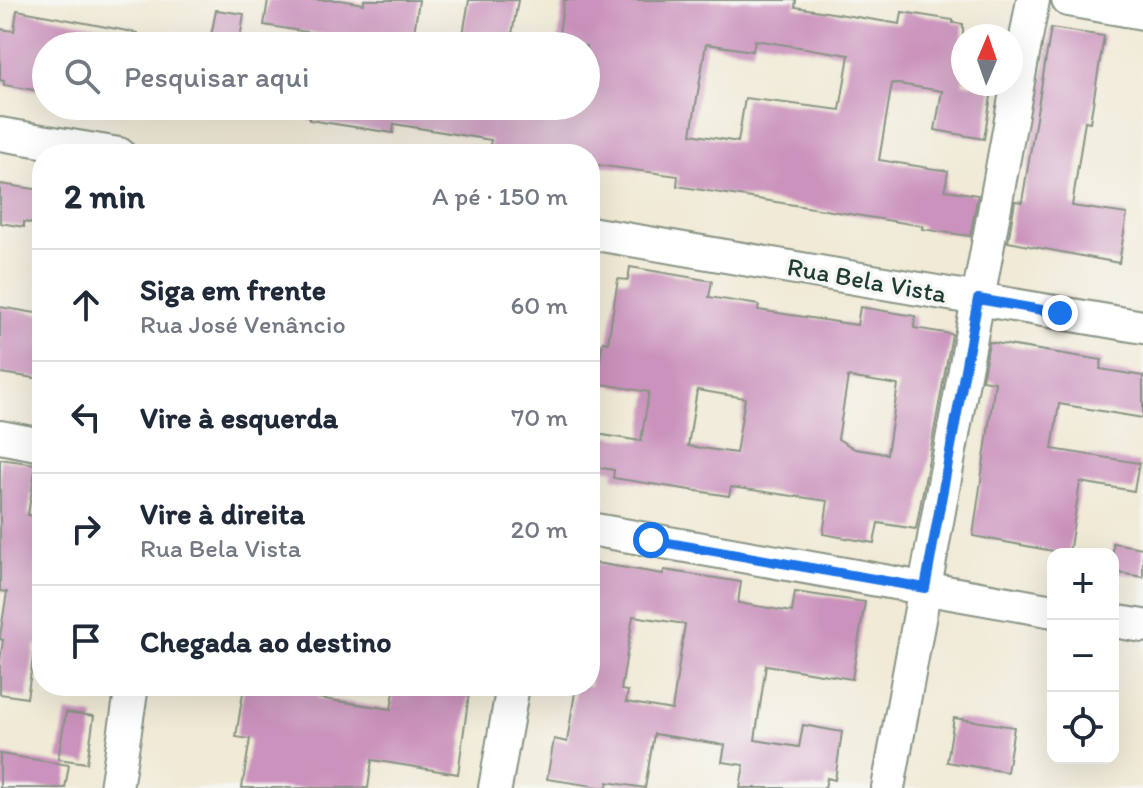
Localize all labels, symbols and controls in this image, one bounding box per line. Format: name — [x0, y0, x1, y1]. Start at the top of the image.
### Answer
north arrow — [951, 24, 1023, 96]
search box — [32, 32, 600, 120]
icon: search — [60, 54, 104, 98]
text: Pesquisar aqui — [124, 58, 309, 95]
text: 2 min — [64, 176, 145, 217]
text: A pé · 150 m — [432, 180, 568, 212]
street label: Rua Bela Vista — [785, 250, 950, 310]
text: Siga em frente — [140, 271, 326, 308]
icon: ahead — [64, 283, 108, 327]
text: 60 m — [511, 289, 568, 321]
route end — [1042, 295, 1078, 331]
text: Rua José Venâncio — [140, 308, 346, 340]
icon: left — [64, 395, 108, 439]
text: Vire à esquerda — [140, 399, 338, 436]
text: 70 m — [511, 401, 568, 433]
text: Vire à direita — [140, 495, 305, 532]
icon: right — [64, 507, 108, 551]
text: 20 m — [511, 513, 568, 545]
route start — [633, 522, 669, 558]
text: Rua Bela Vista — [140, 532, 301, 564]
map controls — [1047, 548, 1119, 764]
button: + — [1047, 548, 1119, 620]
icon: arrive — [64, 619, 108, 663]
button: − — [1047, 620, 1119, 692]
text: Chegada ao destino — [140, 623, 392, 660]
button: locate — [1047, 692, 1119, 764]

